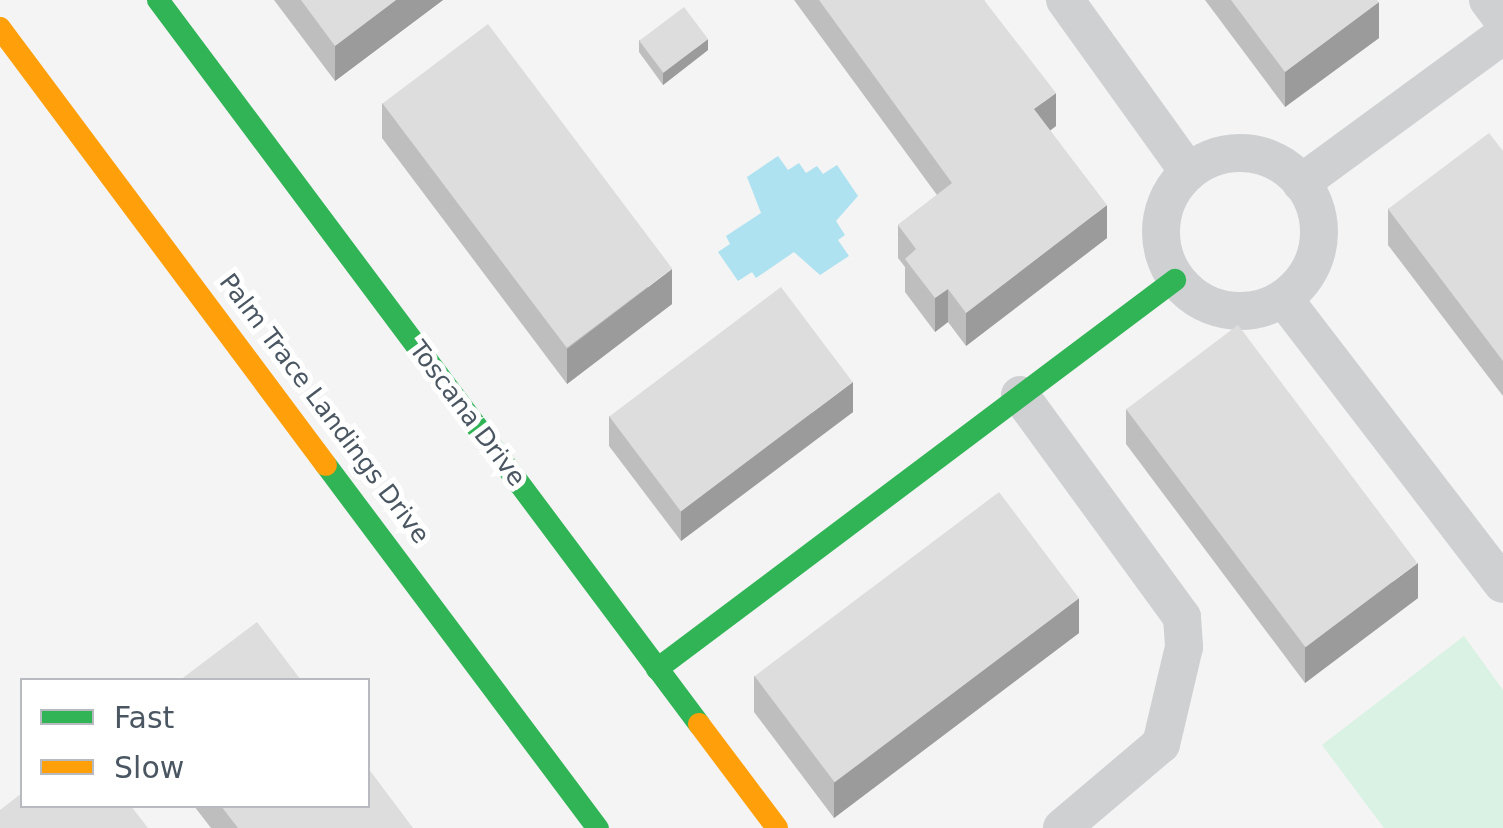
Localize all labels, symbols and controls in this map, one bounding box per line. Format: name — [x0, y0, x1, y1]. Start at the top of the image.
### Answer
street label: Palm Trace Landings Drive — [213, 268, 435, 550]
street label: Toscana Drive — [403, 335, 531, 493]
legend — [20, 678, 370, 808]
text: Fast — [114, 700, 174, 735]
text: Slow — [114, 750, 184, 785]

